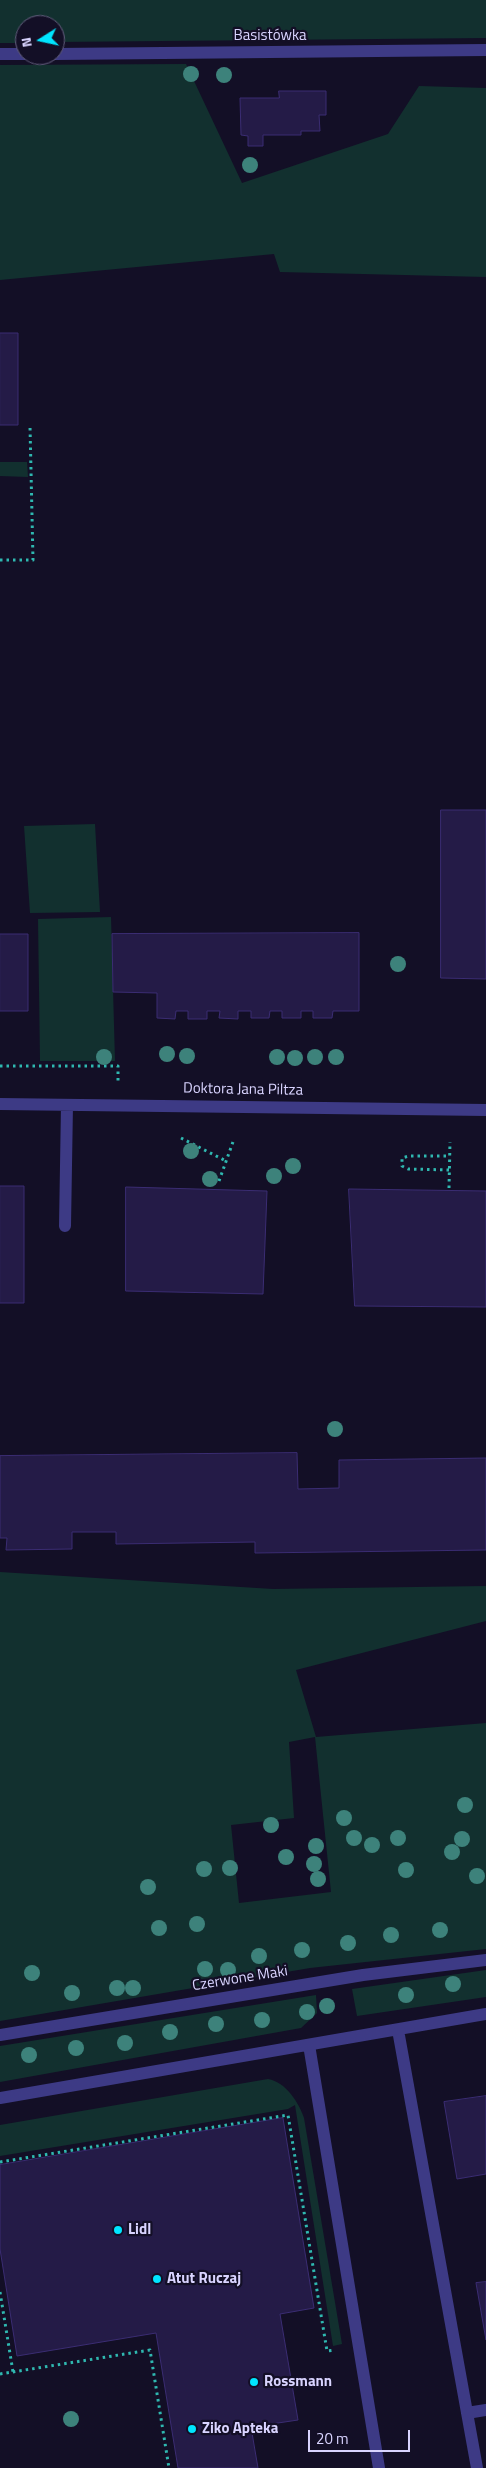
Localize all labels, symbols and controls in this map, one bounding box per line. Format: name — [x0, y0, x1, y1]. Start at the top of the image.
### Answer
north arrow — [15, 15, 65, 65]
street label: Basistówka — [233, 27, 307, 45]
text: N — [15, 36, 37, 49]
street label: Doktora Jana Piltza — [183, 1080, 303, 1100]
street label: Czerwone Maki — [191, 1963, 289, 1995]
place label: Lidl — [128, 2221, 151, 2239]
marker: Lidl — [112, 2224, 124, 2236]
place label: Atut Ruczaj — [167, 2270, 241, 2288]
marker: Atut Ruczaj — [151, 2273, 163, 2285]
place label: Rossmann — [264, 2373, 332, 2391]
marker: Rossmann — [248, 2376, 260, 2388]
place label: Ziko Apteka — [202, 2420, 278, 2438]
scale bar — [311, 2420, 414, 2452]
marker: Ziko Apteka — [186, 2423, 198, 2435]
text: 20 m — [316, 2427, 349, 2450]

